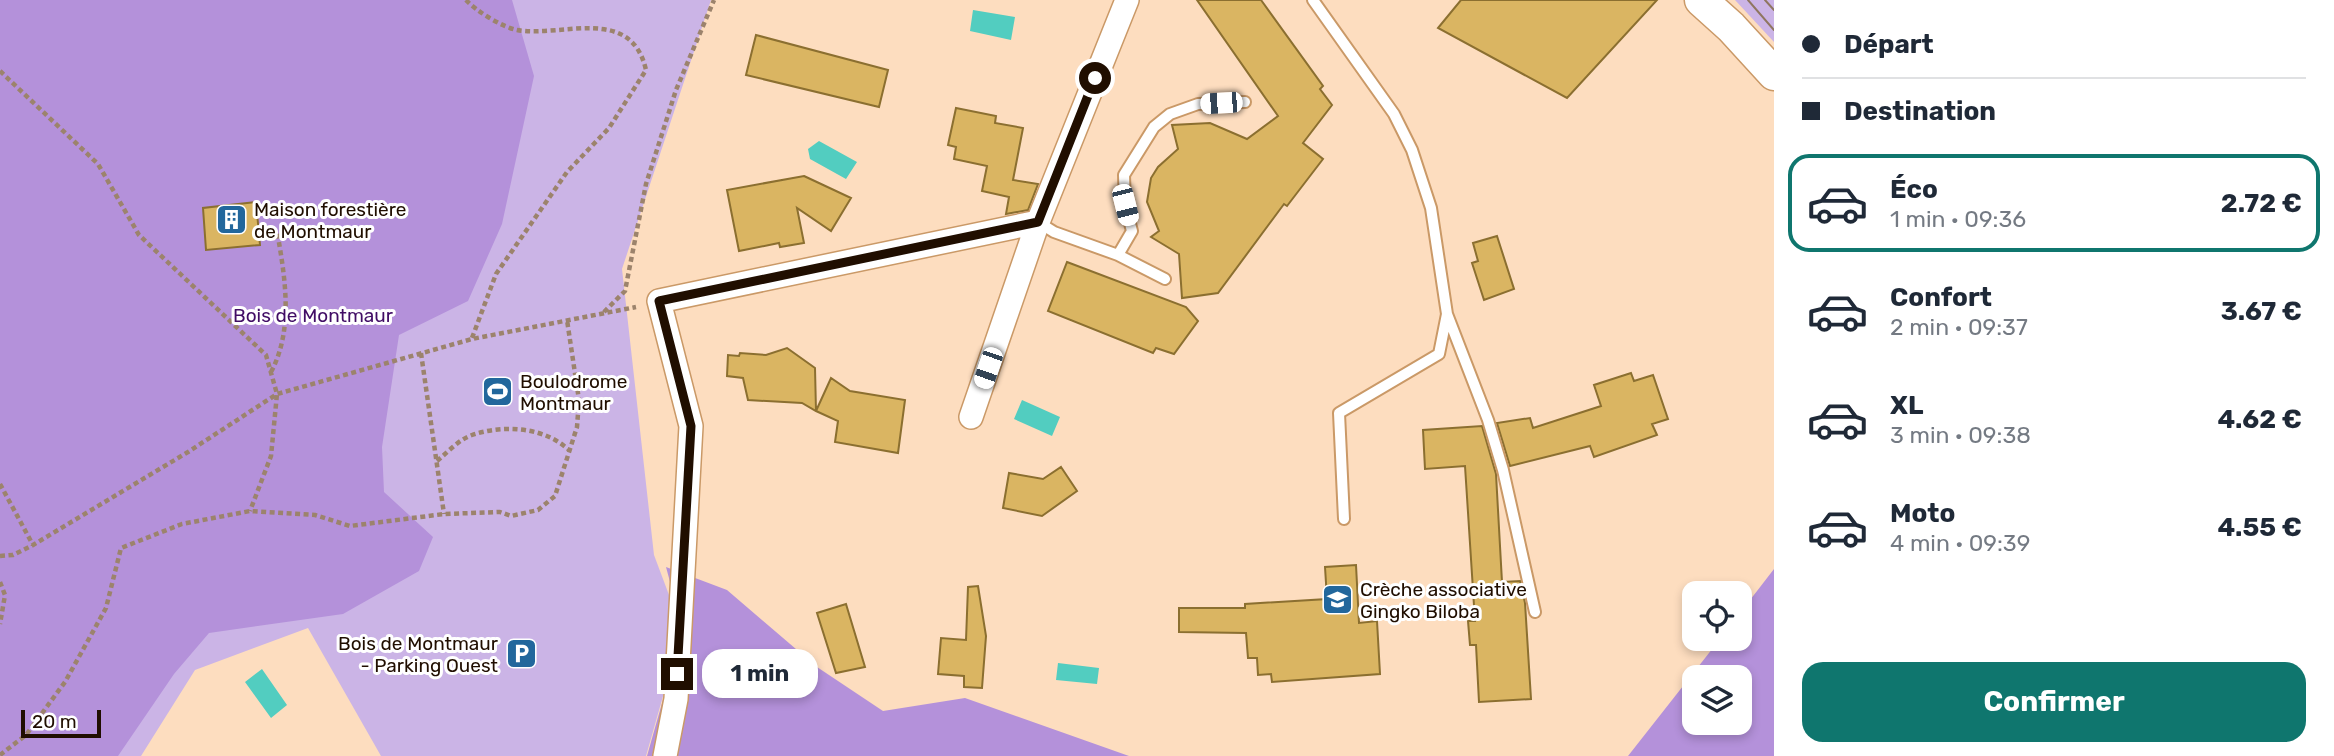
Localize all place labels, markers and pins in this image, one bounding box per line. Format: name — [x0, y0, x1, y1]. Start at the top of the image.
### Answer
place label: Maison forestière de Montmaur — [254, 198, 406, 243]
building icon: Maison forestière de Montmaur — [214, 203, 248, 237]
place label: Boulodrome Montmaur — [520, 370, 627, 415]
sports icon: Boulodrome Montmaur — [480, 375, 514, 409]
place label: Crèche associative Gingko Biloba — [1360, 578, 1527, 623]
school or university icon: Crèche associative Gingko Biloba — [1320, 583, 1354, 617]
place label: Bois de Montmaur - Parking Ouest — [338, 632, 499, 677]
parking icon: Bois de Montmaur - Parking Ouest — [504, 637, 538, 671]

